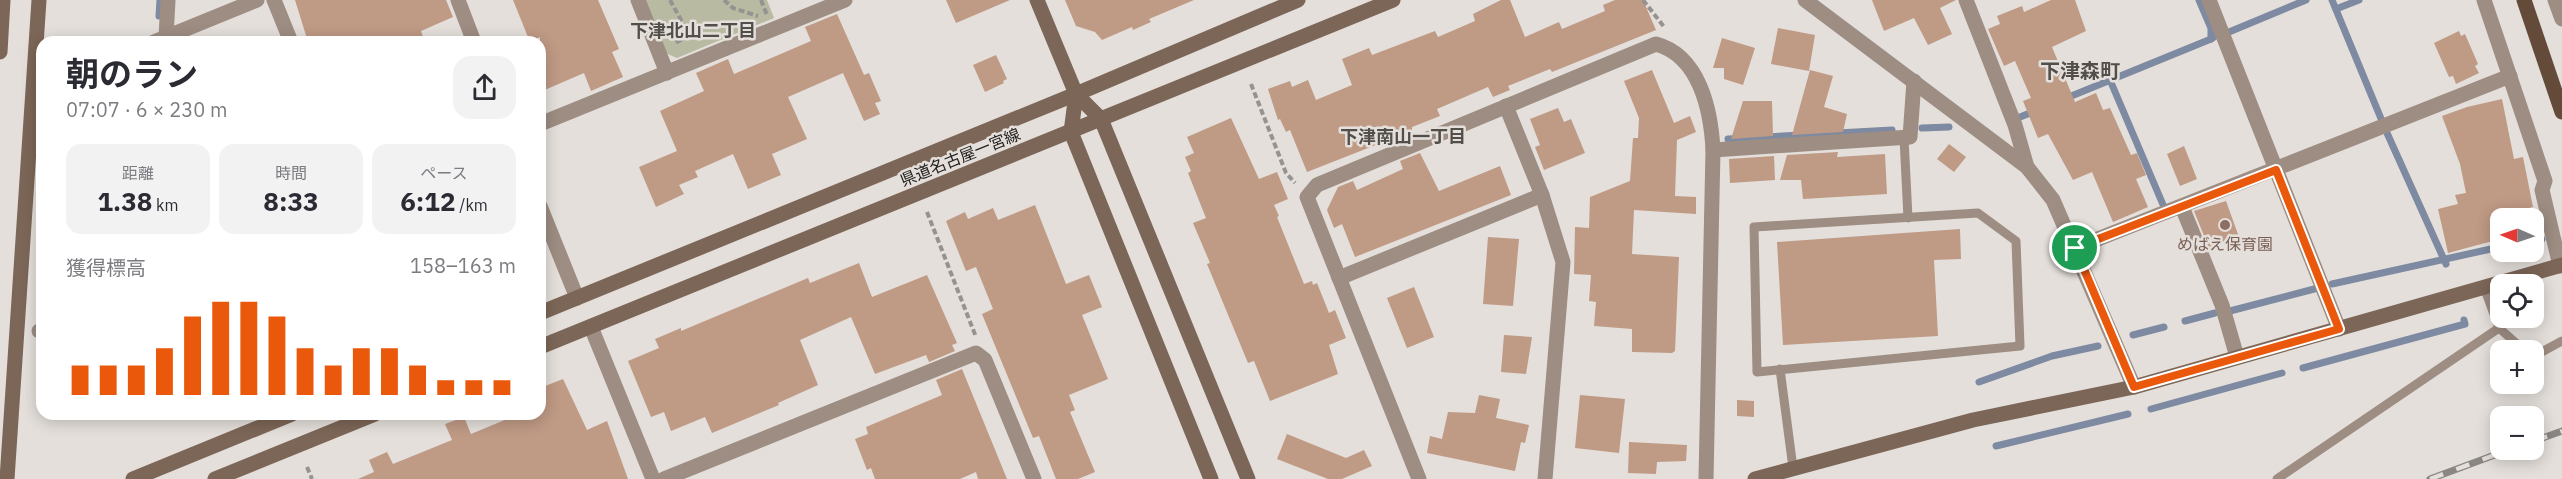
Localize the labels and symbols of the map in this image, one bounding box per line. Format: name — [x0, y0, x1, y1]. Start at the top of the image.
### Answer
district label: 下津北山二丁目 — [630, 19, 756, 42]
district label: 下津森町 — [2040, 57, 2120, 84]
street label: 県道名古屋一宮線 — [897, 124, 1023, 190]
district label: 下津南山一丁目 — [1340, 125, 1466, 148]
north arrow — [2490, 208, 2544, 262]
marker: めばえ保育園 — [2218, 218, 2232, 232]
pin — [2049, 222, 2100, 273]
place label: めばえ保育園 — [2177, 234, 2273, 254]

